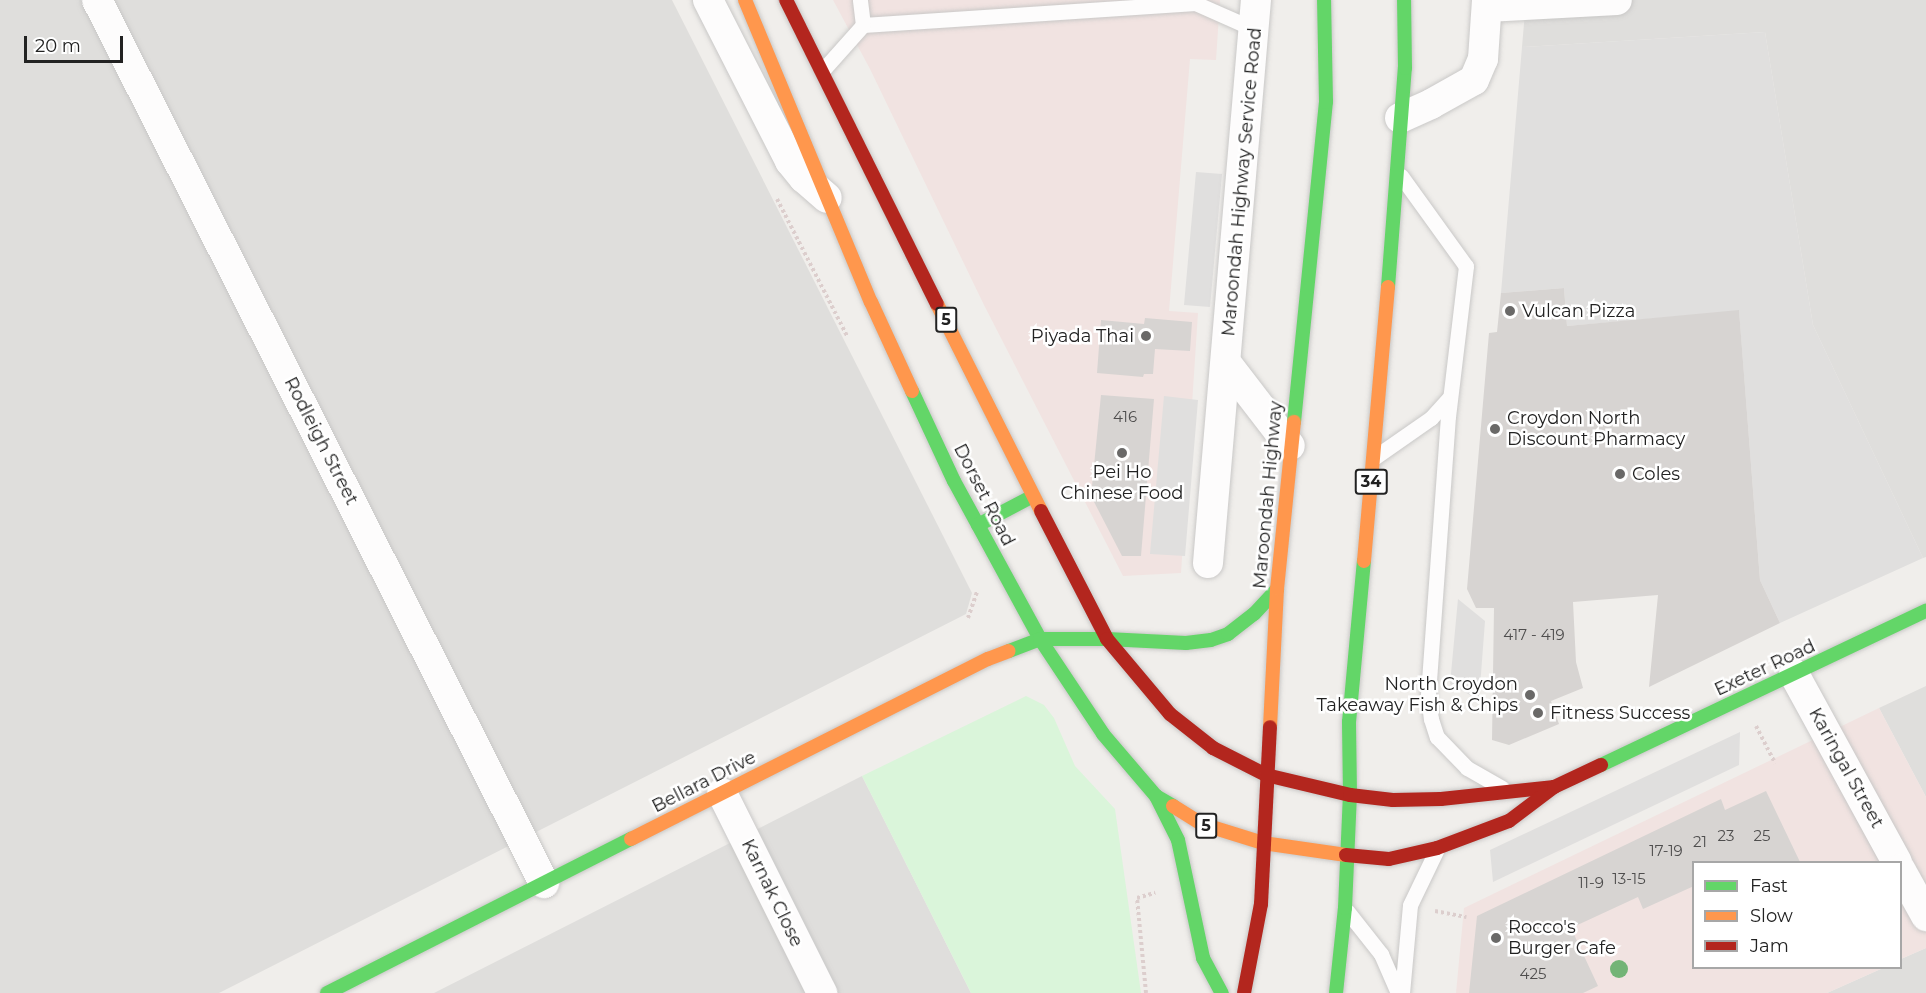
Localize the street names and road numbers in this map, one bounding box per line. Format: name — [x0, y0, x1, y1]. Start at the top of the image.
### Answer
street label: Maroondah Highway Service Road — [1218, 27, 1266, 337]
road number: 5 — [934, 307, 958, 333]
street label: Rodleigh Street — [279, 373, 363, 509]
street label: Maroondah Highway — [1249, 400, 1287, 590]
street label: Dorset Road — [949, 440, 1019, 550]
road number: 34 — [1354, 469, 1388, 495]
street label: Exeter Road — [1711, 635, 1819, 701]
street label: Karingal Street — [1804, 704, 1888, 832]
street label: Bellara Drive — [648, 747, 760, 817]
road number: 5 — [1194, 813, 1218, 839]
street label: Karnak Close — [737, 836, 807, 950]

